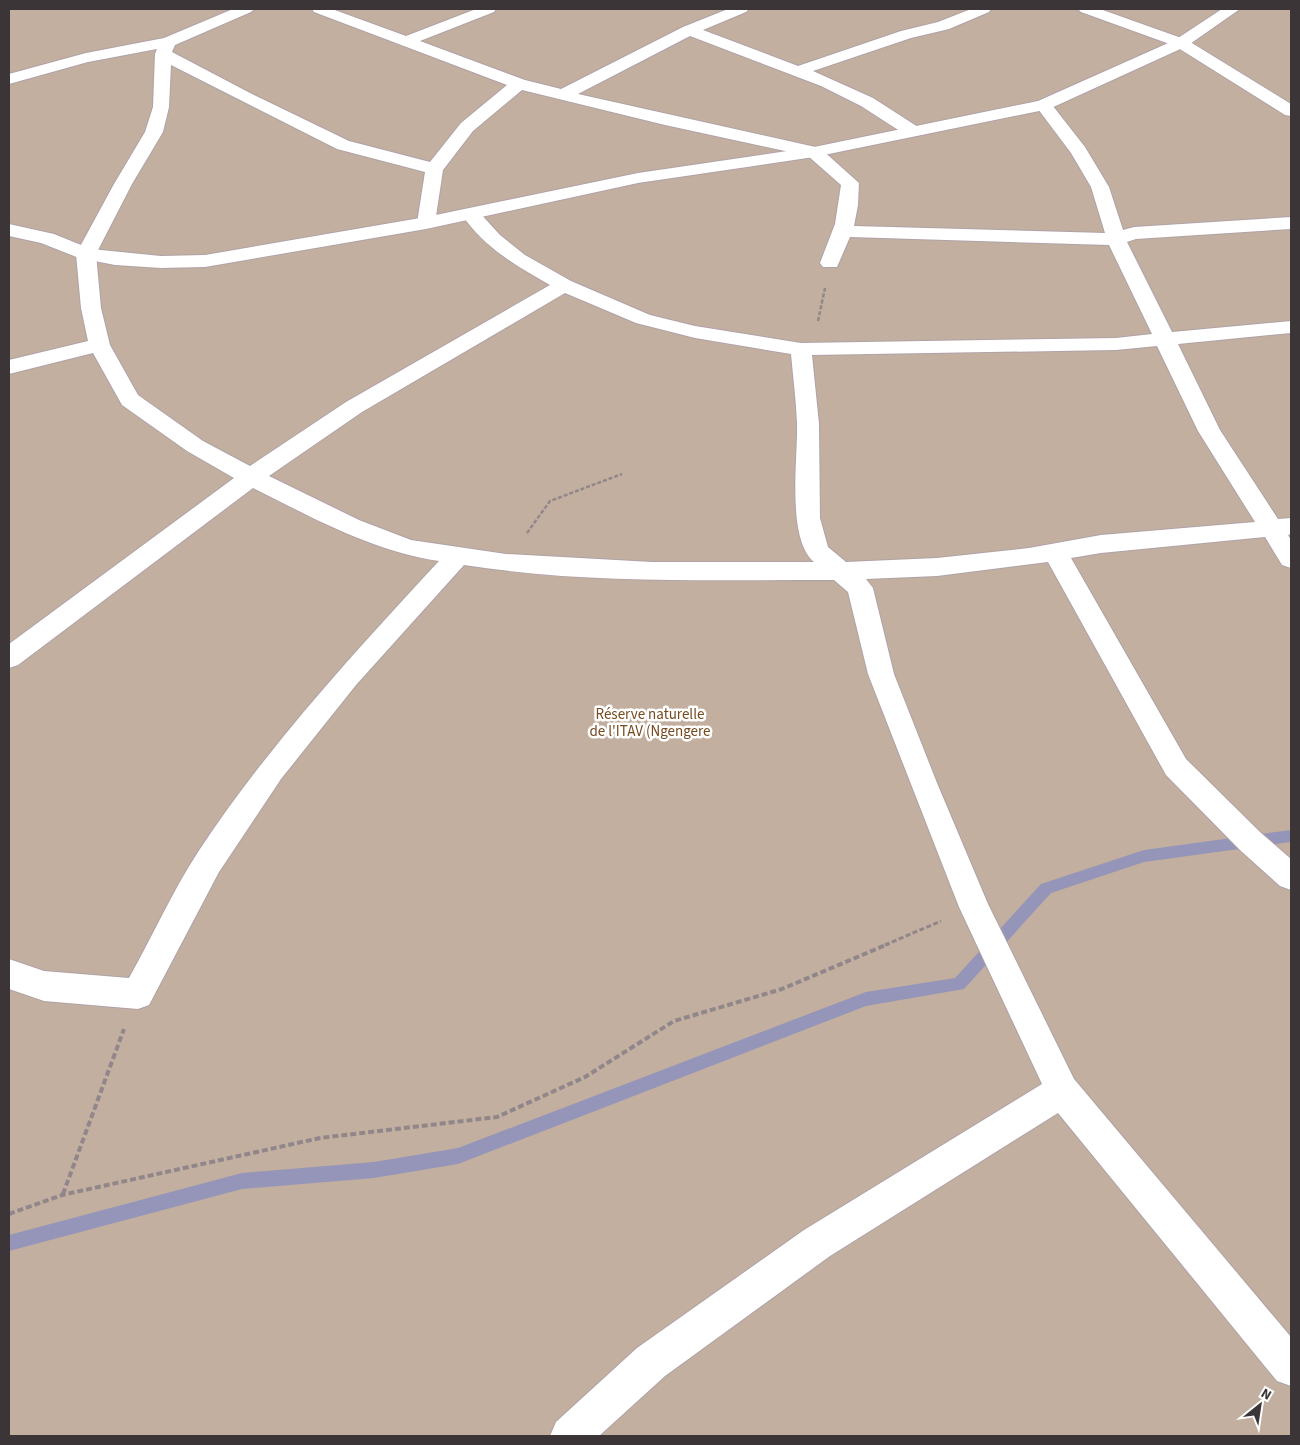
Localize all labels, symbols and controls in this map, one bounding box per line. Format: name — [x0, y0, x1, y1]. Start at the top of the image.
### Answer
park label: Réserve naturelle de l'ITAV (Ngengere — [590, 704, 710, 742]
north arrow — [1235, 1380, 1285, 1430]
text: N — [1257, 1384, 1275, 1406]

